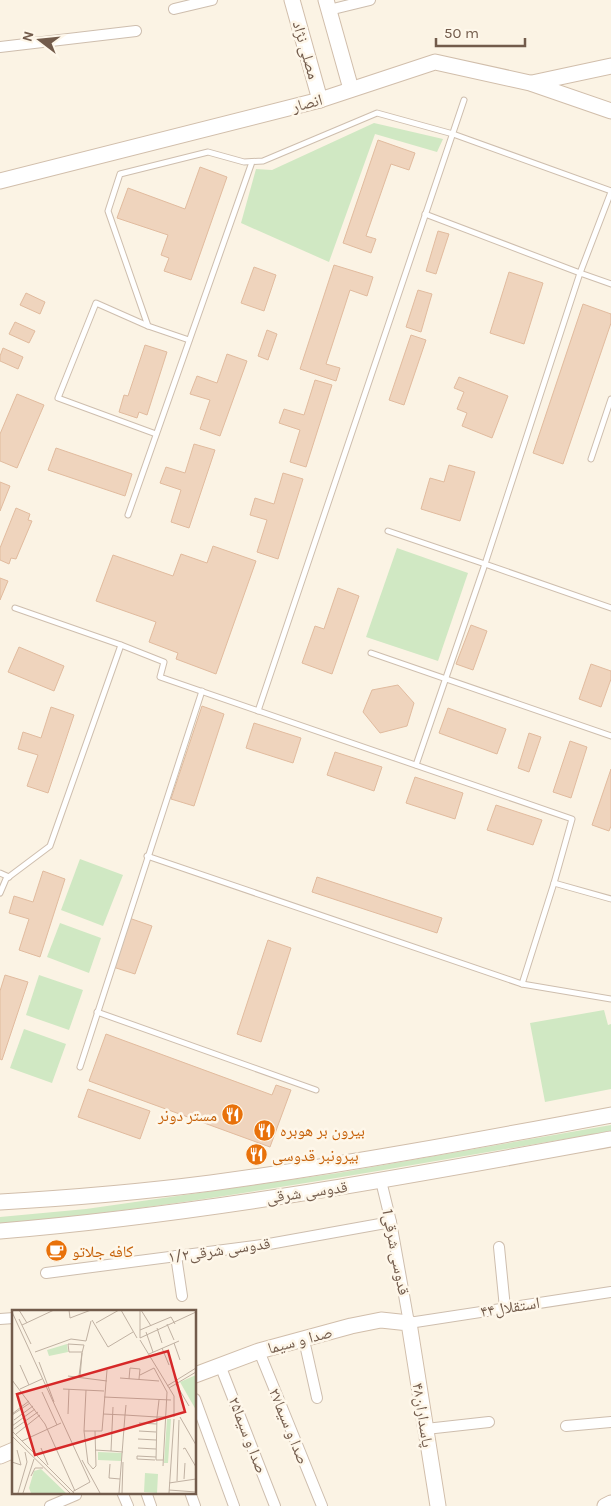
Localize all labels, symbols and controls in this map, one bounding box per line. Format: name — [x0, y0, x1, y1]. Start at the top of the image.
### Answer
north arrow — [15, 15, 65, 65]
scale bar — [436, 15, 525, 47]
street label: مصلی نژاد — [288, 19, 323, 82]
text: 50 m — [444, 24, 479, 42]
text: N — [18, 29, 38, 44]
street label: انصار — [289, 90, 324, 116]
restaurant icon: مستر دونر — [221, 1103, 245, 1127]
place label: مستر دونر — [157, 1106, 217, 1125]
restaurant icon: بیرون بر هوبره — [252, 1118, 276, 1142]
place label: بیرون بر هوبره — [280, 1121, 365, 1141]
restaurant icon: بیرونبر قدوسی — [244, 1143, 268, 1167]
place label: بیرونبر قدوسی — [272, 1146, 359, 1166]
street label: قدوسی شرقی — [265, 1177, 349, 1208]
street label: 1قدوسی شرقی — [377, 1207, 414, 1297]
street label: قدوسی شرقی۱/۲ — [167, 1233, 272, 1268]
cafe icon: کافه جلاتو — [44, 1239, 68, 1263]
place label: کافه جلاتو — [72, 1242, 134, 1261]
street label: استقلال۴۴ — [479, 1293, 541, 1322]
inset map — [12, 1310, 196, 1494]
street label: صدا و سیما — [266, 1322, 334, 1358]
street label: پاسداران۴۸ — [408, 1381, 438, 1449]
street label: صدا و سیما۲۷ — [265, 1385, 313, 1467]
street label: صدا و سیما۲۵ — [225, 1394, 271, 1476]

